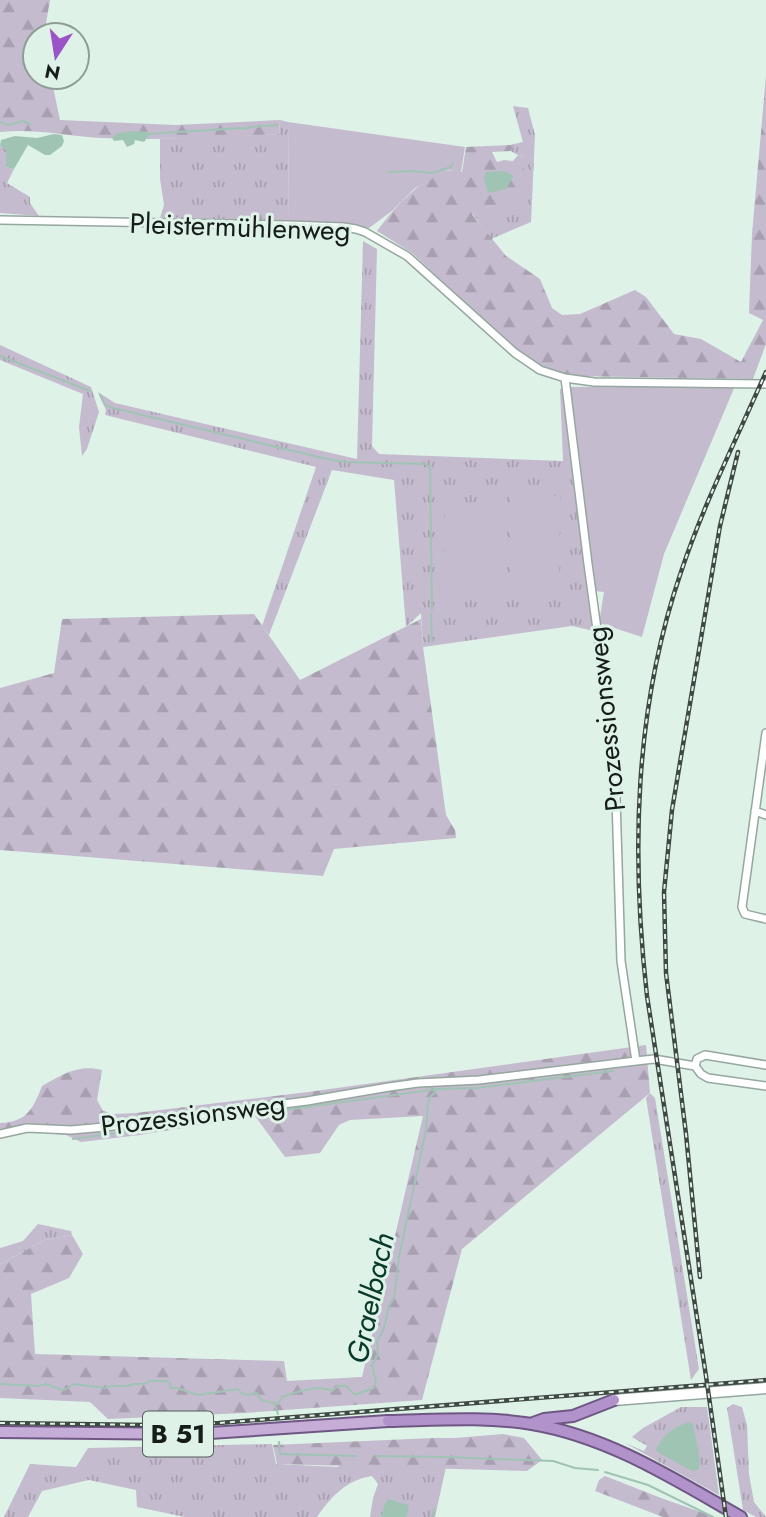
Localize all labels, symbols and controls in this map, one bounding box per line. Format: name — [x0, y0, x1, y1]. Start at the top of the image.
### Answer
north arrow — [21, 21, 91, 91]
text: N — [42, 57, 63, 87]
street label: Pleistermühlenweg — [129, 203, 351, 251]
street label: Prozessionsweg — [576, 625, 636, 813]
street label: Prozessionsweg — [98, 1083, 288, 1147]
water label: Graelbach — [335, 1228, 405, 1368]
road number: B 51 — [143, 1412, 213, 1456]

